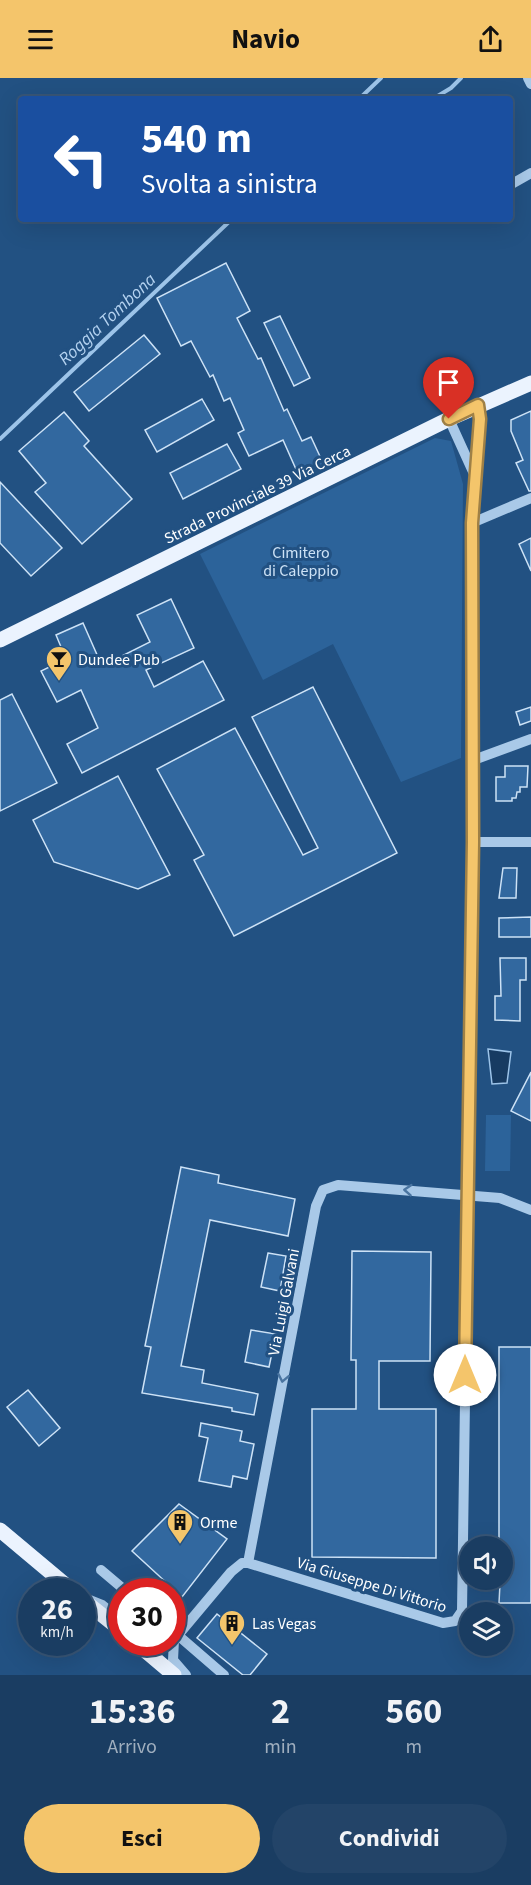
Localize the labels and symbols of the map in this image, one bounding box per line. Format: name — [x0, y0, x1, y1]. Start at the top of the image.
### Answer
water label: Roggia Tombona — [53, 267, 162, 371]
pin — [423, 357, 474, 419]
street label: Strada Provinciale 39 Via Cerca — [161, 440, 354, 550]
park label: Cimitero di Caleppio — [263, 542, 339, 582]
bar icon: Dundee Pub — [44, 644, 74, 682]
place label: Dundee Pub — [78, 649, 160, 671]
one-way arrow — [404, 1184, 413, 1197]
street label: Via Luigi Galvani — [263, 1247, 305, 1358]
position arrow — [433, 1343, 497, 1407]
one-way arrow — [277, 1373, 290, 1383]
building icon: Orme — [165, 1507, 195, 1545]
place label: Orme — [200, 1512, 237, 1534]
street label: Via Giuseppe Di Vittorio — [294, 1552, 449, 1618]
speed limit sign: 30 — [108, 1578, 186, 1656]
building icon: Las Vegas — [217, 1608, 247, 1646]
place label: Las Vegas — [252, 1613, 316, 1635]

